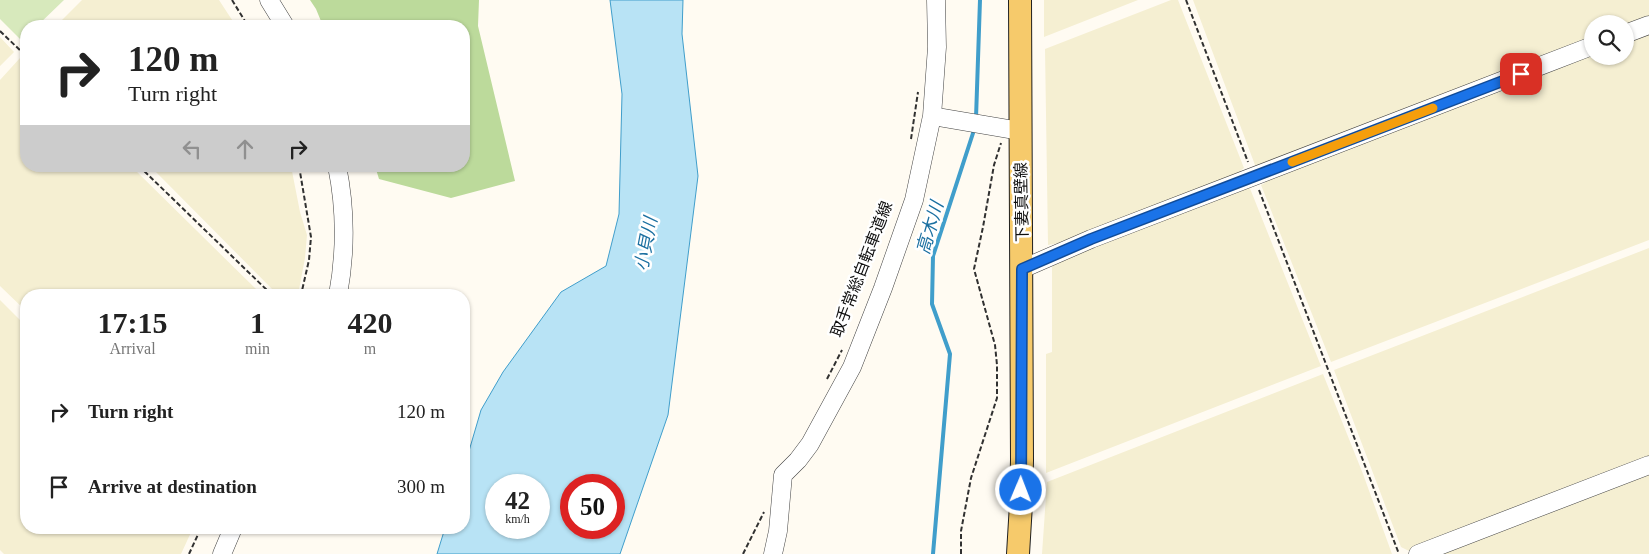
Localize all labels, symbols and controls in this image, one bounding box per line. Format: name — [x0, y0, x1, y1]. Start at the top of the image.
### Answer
map controls — [1584, 15, 1634, 65]
button: search — [1584, 15, 1634, 65]
icon: right — [45, 40, 110, 105]
text: 120 m — [128, 40, 218, 79]
pin — [1500, 53, 1542, 95]
icon: arrive — [1507, 60, 1535, 88]
text: Turn right — [128, 81, 217, 106]
icon: left — [178, 135, 206, 163]
icon: ahead — [231, 135, 259, 163]
icon: right — [284, 135, 312, 163]
street label: 下妻真壁線 — [1012, 162, 1031, 242]
water label: 高木川 — [913, 197, 948, 257]
street label: 取手常総自転車道線 — [828, 199, 895, 339]
water label: 小貝川 — [631, 214, 661, 272]
text: 17:15 — [98, 306, 168, 339]
text: 1 — [250, 306, 265, 339]
text: 420 — [347, 306, 392, 339]
text: Arrival — [109, 340, 156, 357]
text: min — [245, 340, 270, 357]
text: m — [364, 340, 376, 357]
icon: right — [45, 398, 73, 426]
text: Turn right — [88, 401, 173, 422]
text: 120 m — [397, 401, 445, 422]
position arrow — [994, 463, 1046, 515]
icon: arrive — [45, 473, 73, 501]
speed limit sign: 50 — [560, 474, 625, 539]
text: Arrive at destination — [88, 476, 257, 497]
text: 300 m — [397, 476, 445, 497]
text: 42 — [505, 487, 530, 514]
text: km/h — [505, 512, 530, 526]

